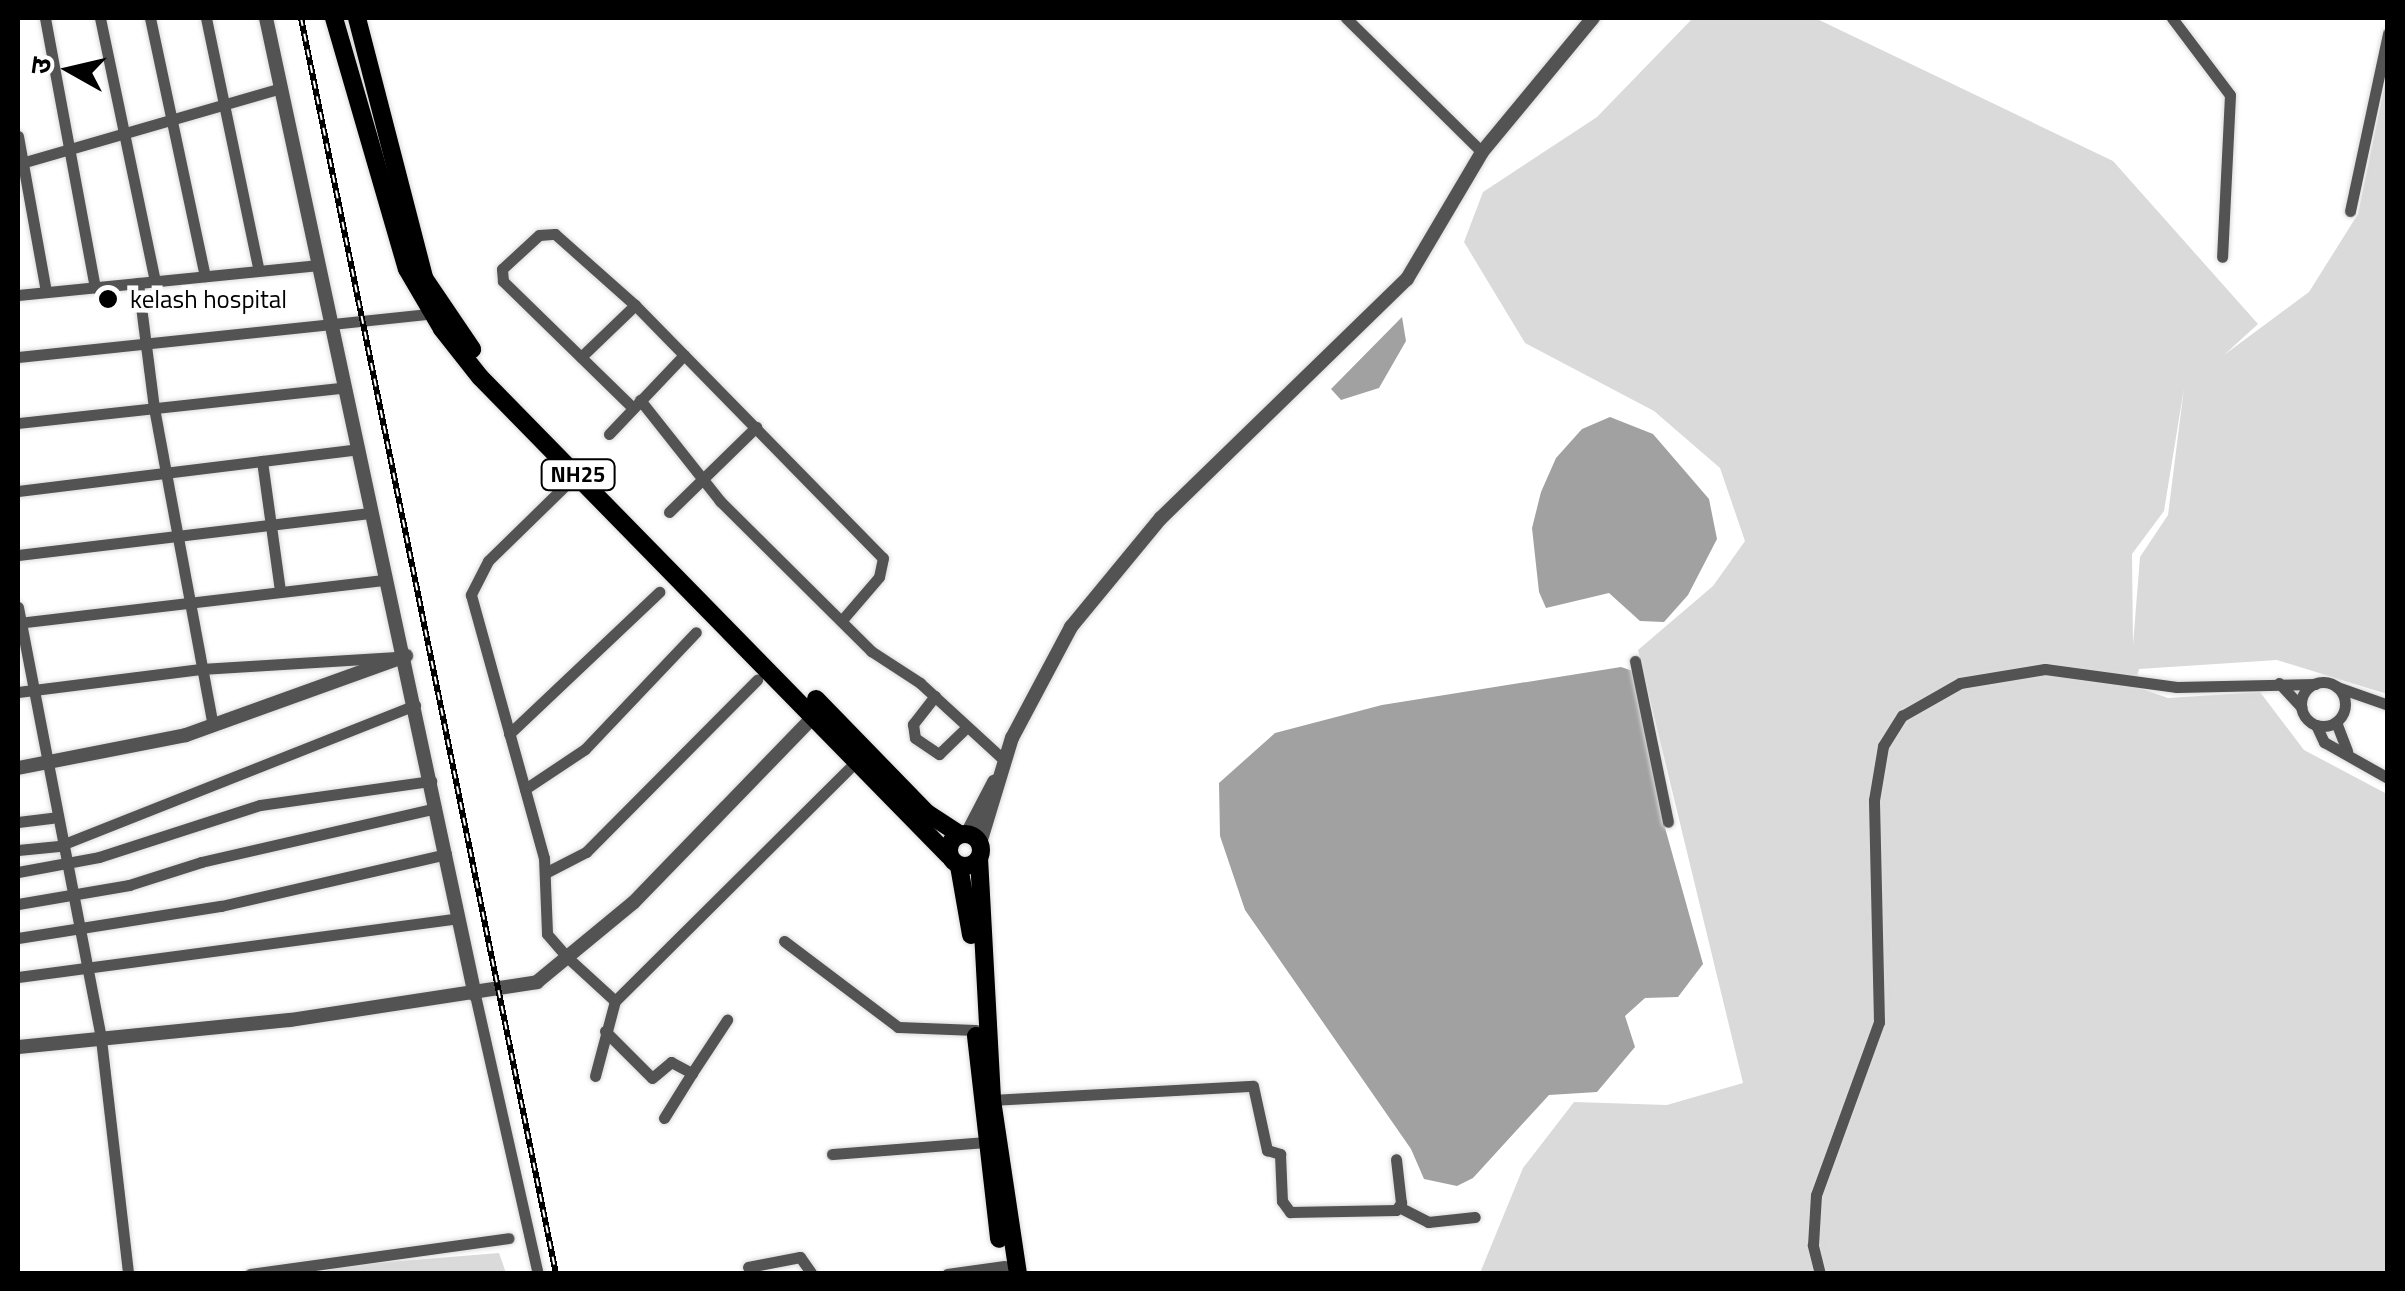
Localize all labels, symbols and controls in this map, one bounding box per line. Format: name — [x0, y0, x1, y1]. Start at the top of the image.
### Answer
north arrow — [20, 20, 120, 120]
text: उ — [17, 55, 62, 77]
place label: kelash hospital — [130, 284, 287, 314]
marker: kelash hospital — [95, 286, 121, 312]
road number: NH25 — [540, 458, 616, 492]

